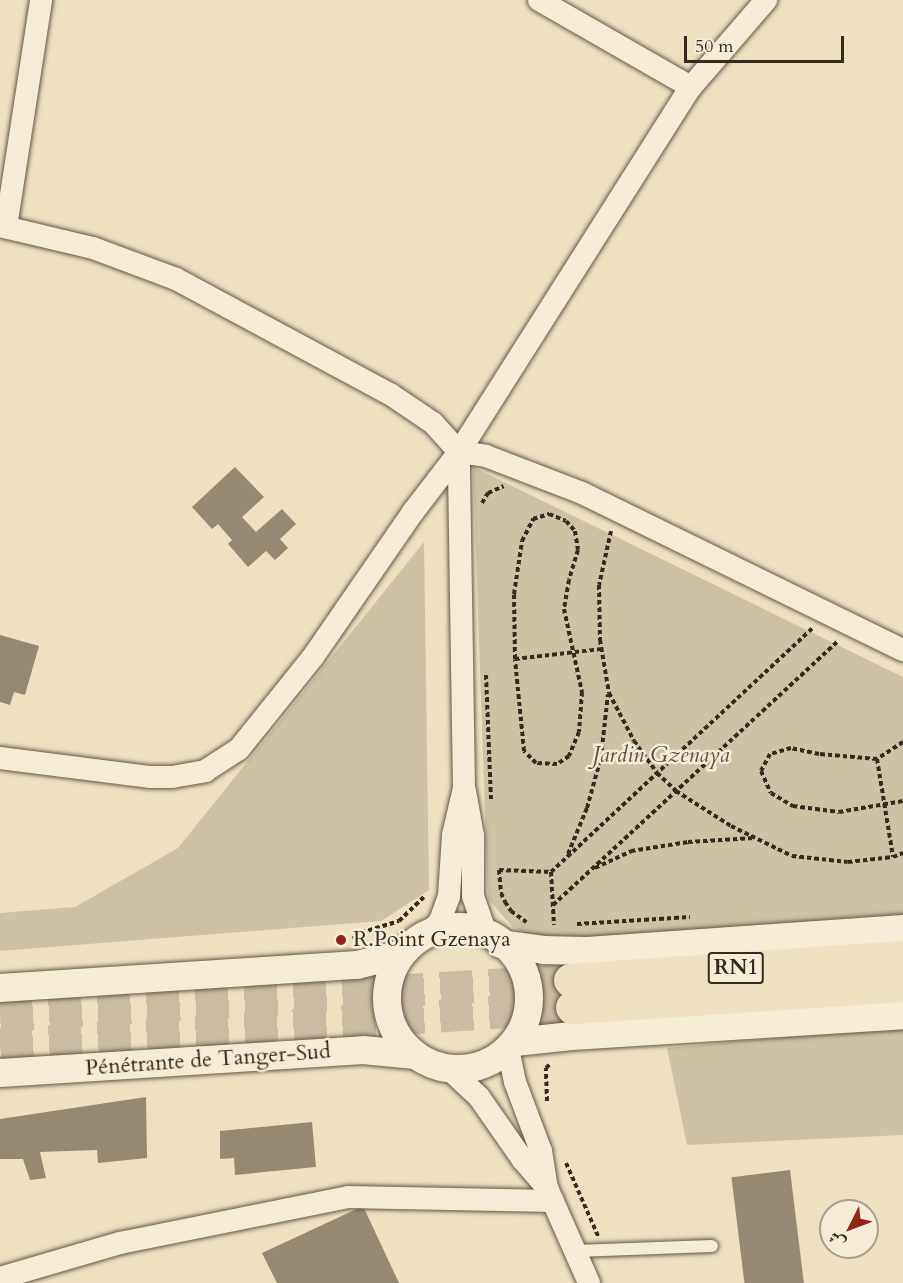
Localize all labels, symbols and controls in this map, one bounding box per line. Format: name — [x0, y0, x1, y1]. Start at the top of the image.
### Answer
scale bar — [687, 24, 848, 62]
text: 50 m — [695, 34, 734, 59]
park label: Jardin Gzenaya — [592, 743, 730, 769]
place label: R.Point Gzenaya — [353, 927, 511, 953]
marker: R.Point Gzenaya — [334, 933, 348, 947]
road number: RN1 — [708, 950, 764, 986]
street label: Pénétrante de Tanger-Sud — [84, 1038, 332, 1082]
north arrow — [819, 1199, 879, 1259]
text: ش — [824, 1226, 851, 1253]

